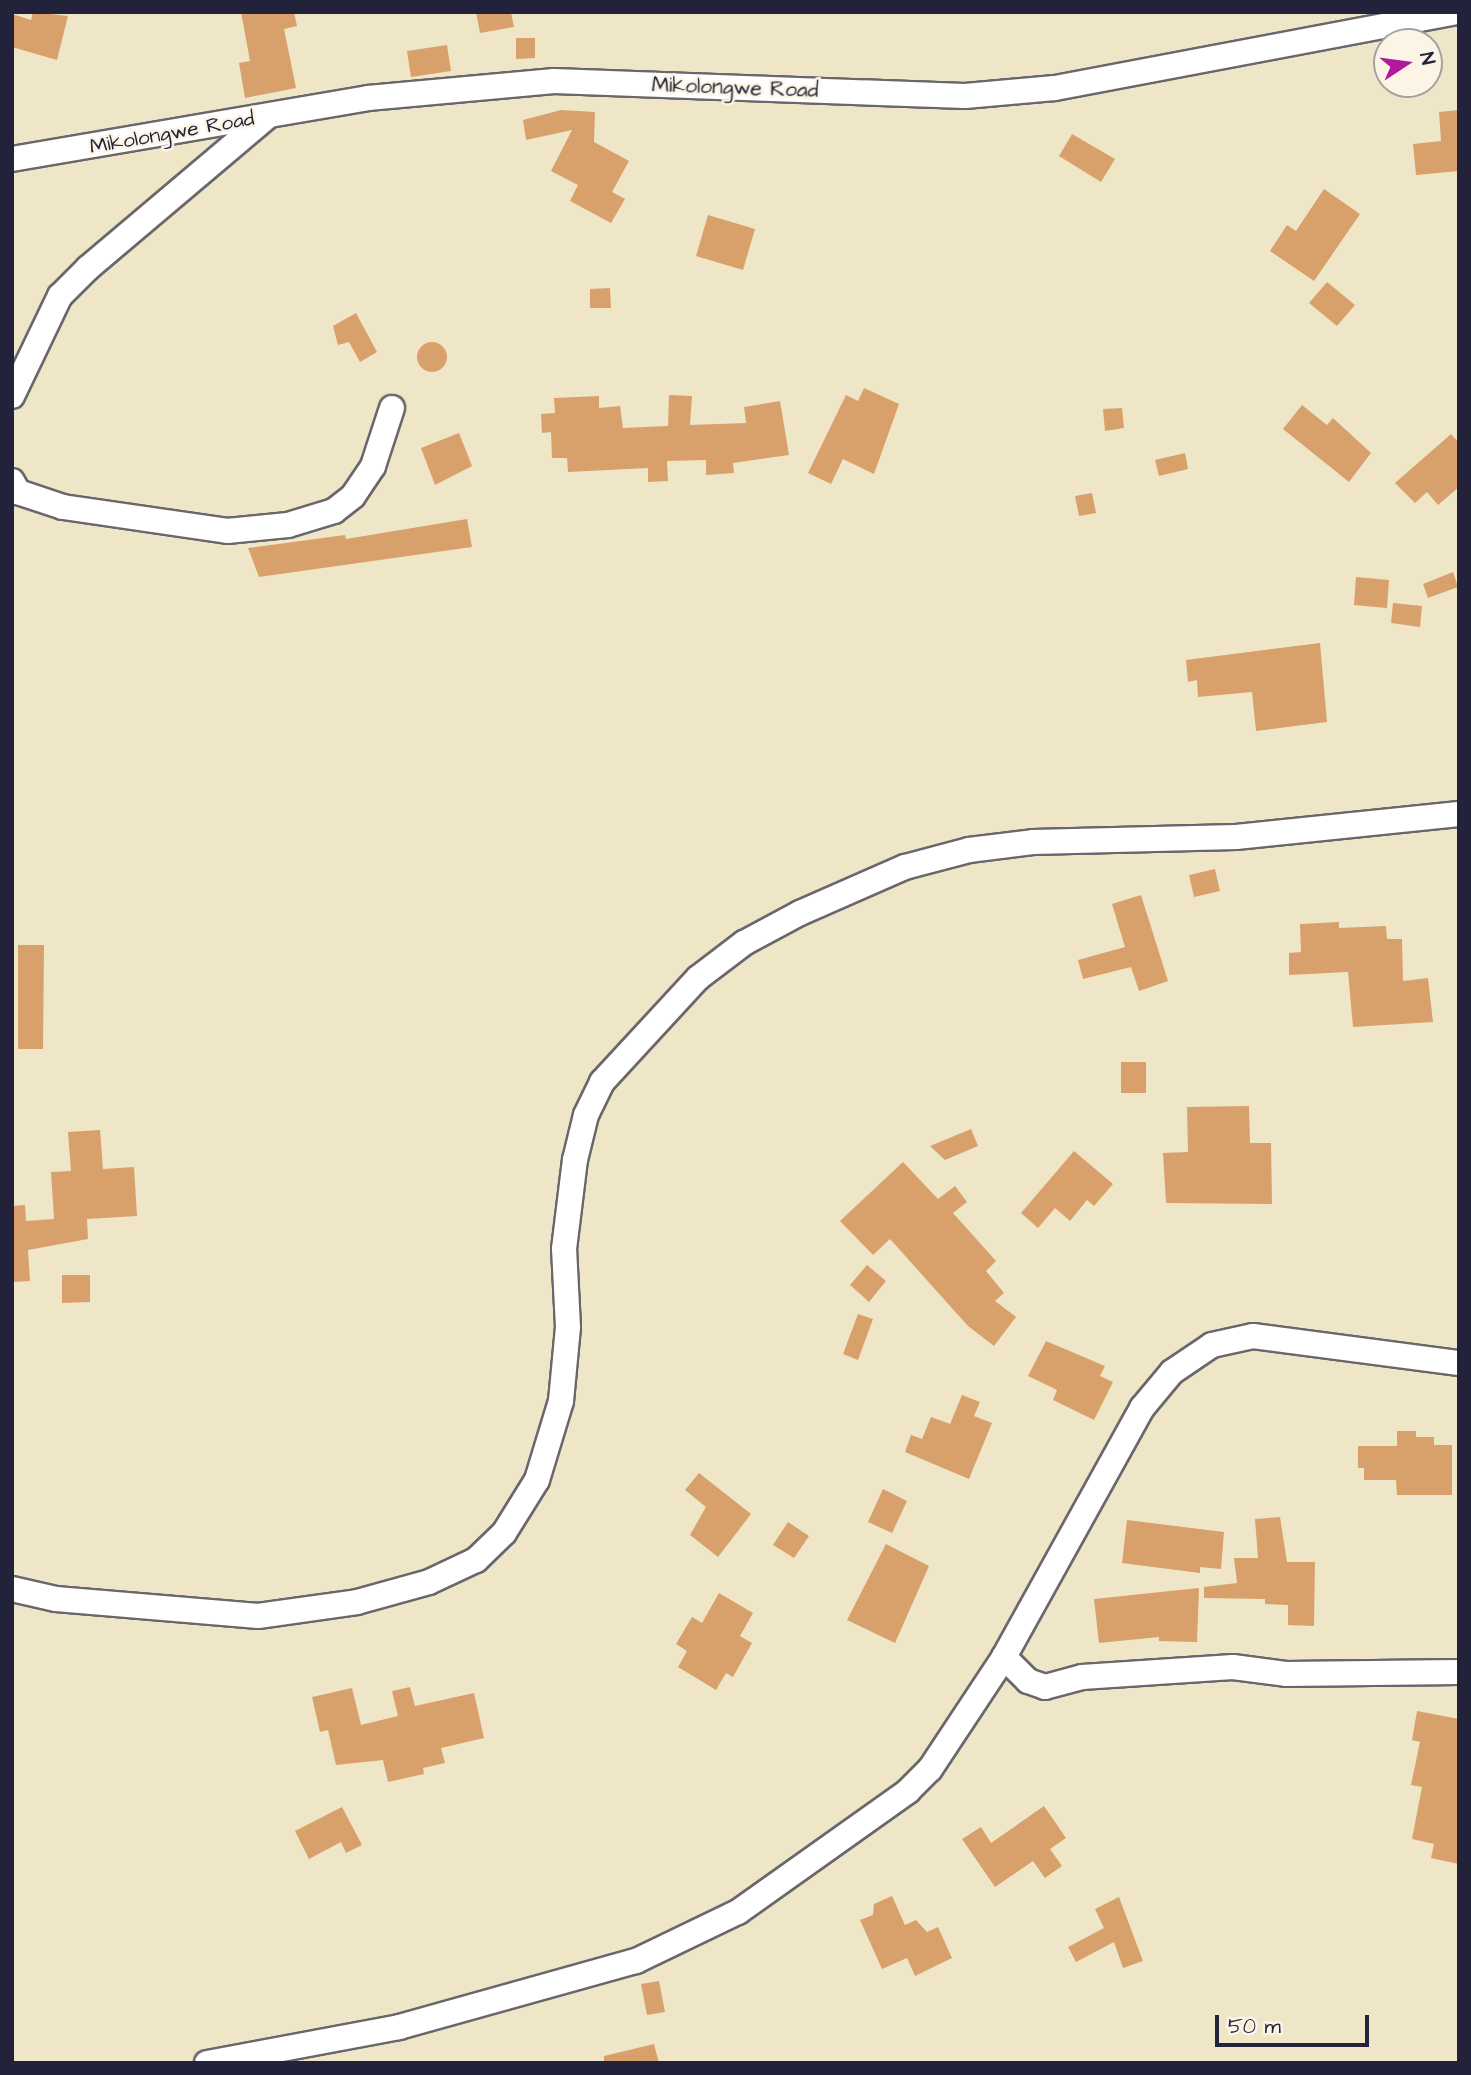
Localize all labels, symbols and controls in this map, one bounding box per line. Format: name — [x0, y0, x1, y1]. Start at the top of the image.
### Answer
north arrow — [1373, 28, 1443, 98]
text: N — [1413, 50, 1441, 67]
street label: Mikolongwe Road — [651, 72, 819, 104]
street label: Mikolongwe Road — [88, 106, 256, 160]
scale bar — [1219, 2002, 1373, 2046]
text: 50 m — [1228, 2012, 1281, 2041]

